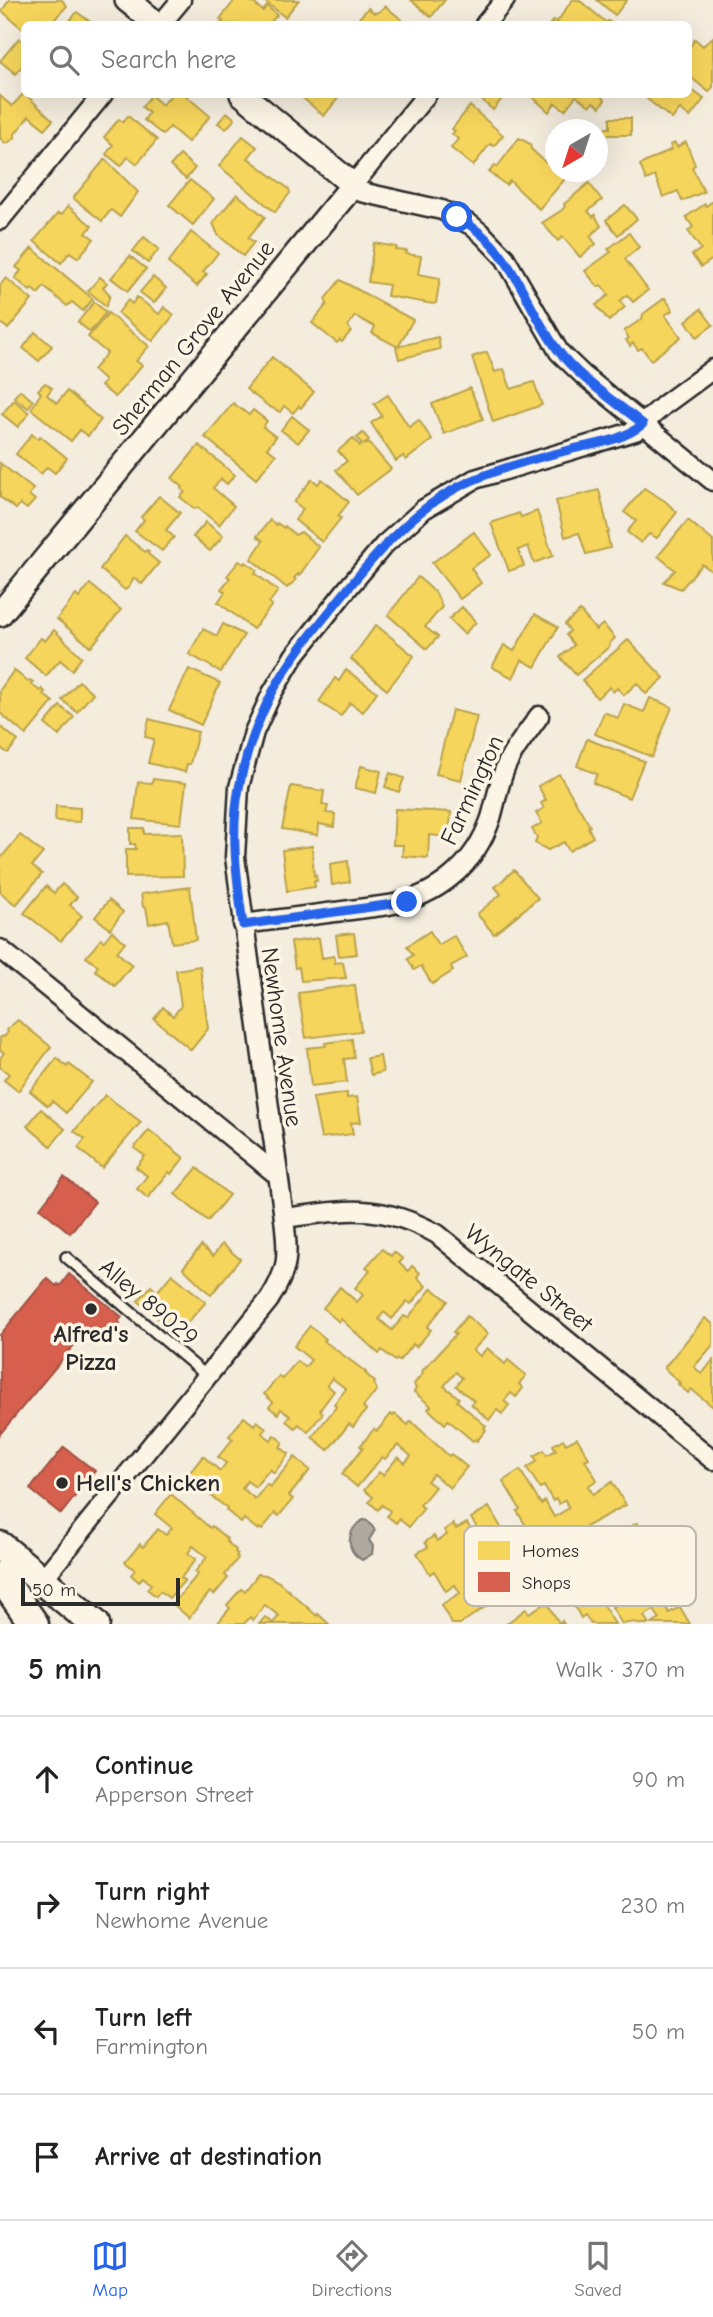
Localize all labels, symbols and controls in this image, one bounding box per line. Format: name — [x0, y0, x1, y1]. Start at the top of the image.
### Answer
search box — [21, 21, 692, 98]
icon: search — [45, 41, 83, 79]
text: Search here — [101, 45, 236, 75]
north arrow — [545, 119, 608, 182]
route start — [441, 201, 472, 232]
street label: Sherman Grove Avenue — [106, 235, 280, 441]
street label: Farmington — [434, 731, 510, 849]
route end — [391, 886, 422, 917]
street label: Newhome Avenue — [256, 946, 308, 1128]
street label: Wyngate Street — [459, 1218, 599, 1339]
street label: Alley 89029 — [94, 1253, 204, 1351]
marker: Alfred's Pizza — [83, 1301, 99, 1317]
place label: Alfred's Pizza — [53, 1320, 129, 1376]
place label: Hell's Chicken — [76, 1469, 220, 1497]
marker: Hell's Chicken — [54, 1475, 70, 1491]
legend — [464, 1526, 696, 1606]
text: Homes — [522, 1540, 579, 1562]
text: Shops — [522, 1572, 571, 1594]
scale bar — [21, 1575, 180, 1607]
text: 50 m — [32, 1579, 76, 1601]
text: 5 min — [28, 1652, 102, 1687]
text: Walk · 370 m — [556, 1656, 685, 1683]
text: Continue — [95, 1751, 193, 1781]
icon: ahead — [28, 1760, 66, 1798]
text: 90 m — [632, 1766, 685, 1793]
text: Apperson Street — [95, 1781, 253, 1808]
text: Turn right — [95, 1877, 209, 1907]
icon: right — [28, 1886, 66, 1924]
text: 230 m — [621, 1892, 685, 1919]
text: Newhome Avenue — [95, 1907, 268, 1934]
text: Turn left — [95, 2003, 192, 2033]
icon: left — [28, 2012, 66, 2050]
text: 50 m — [632, 2018, 685, 2045]
text: Farmington — [95, 2033, 208, 2060]
icon: arrive — [28, 2138, 66, 2176]
text: Arrive at destination — [95, 2142, 322, 2172]
tab: Map — [91, 2237, 129, 2301]
tab: Directions — [312, 2237, 392, 2301]
tab: Saved — [574, 2237, 622, 2301]

